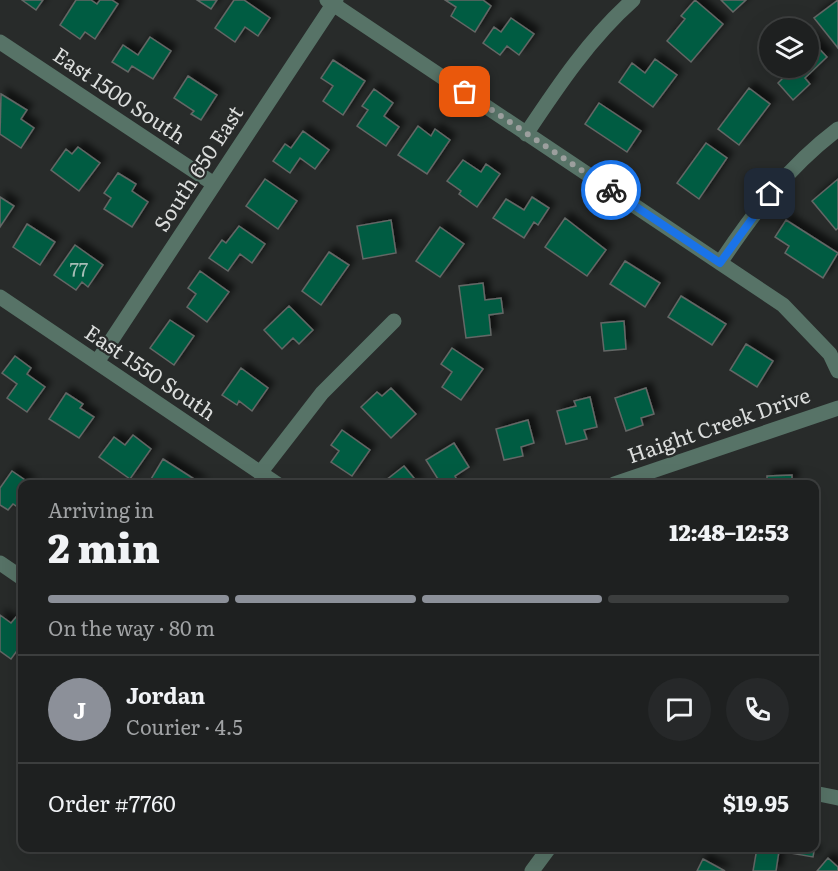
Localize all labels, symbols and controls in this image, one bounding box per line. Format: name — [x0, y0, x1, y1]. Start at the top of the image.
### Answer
map controls — [759, 18, 819, 78]
button: layers — [759, 18, 819, 78]
street label: East 1500 South — [48, 38, 193, 150]
pin — [439, 66, 490, 117]
icon: bag — [448, 75, 481, 108]
street label: South 650 East — [145, 98, 250, 237]
courier — [581, 160, 641, 220]
pin — [744, 168, 795, 219]
icon: bike — [595, 174, 628, 207]
icon: home — [753, 177, 786, 210]
house number: 77 — [70, 255, 88, 282]
street label: East 1550 South — [80, 315, 223, 426]
street label: Haight Creek Drive — [623, 378, 814, 469]
text: Arriving in — [48, 494, 154, 524]
text: 12:48–12:53 — [669, 515, 789, 548]
text: 2 min — [48, 517, 160, 575]
text: On the way · 80 m — [48, 612, 215, 642]
text: Jordan — [126, 678, 205, 711]
button: chat — [648, 678, 711, 741]
button: phone — [726, 678, 789, 741]
text: J — [73, 693, 86, 726]
text: Courier · 4.5 — [126, 711, 243, 741]
text: Order #7760 — [48, 786, 176, 819]
text: $19.95 — [723, 786, 789, 819]

